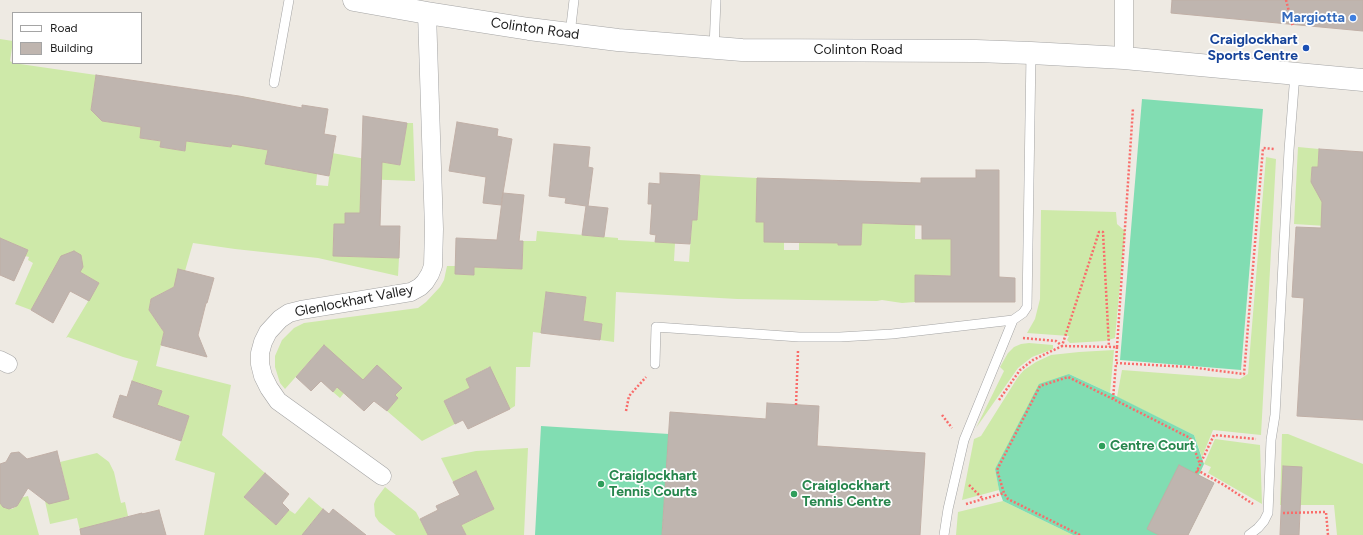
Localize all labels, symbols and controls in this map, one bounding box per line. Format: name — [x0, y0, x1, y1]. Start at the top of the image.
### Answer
place label: Margiotta — [1281, 10, 1345, 26]
legend — [12, 12, 142, 64]
marker: Margiotta — [1348, 13, 1358, 23]
street label: Colinton Road — [490, 14, 580, 44]
text: Road — [50, 21, 78, 35]
place label: Craiglockhart Sports Centre — [1208, 32, 1298, 64]
text: Building — [50, 41, 93, 55]
street label: Colinton Road — [813, 42, 903, 58]
marker: Craiglockhart Sports Centre — [1301, 43, 1311, 53]
street label: Glenlockhart Valley — [293, 281, 415, 321]
place label: Centre Court — [1110, 438, 1195, 454]
marker: Centre Court — [1097, 441, 1107, 451]
place label: Craiglockhart Tennis Courts — [609, 468, 697, 500]
place label: Craiglockhart Tennis Centre — [802, 478, 891, 510]
marker: Craiglockhart Tennis Courts — [596, 479, 606, 489]
marker: Craiglockhart Tennis Centre — [789, 489, 799, 499]

